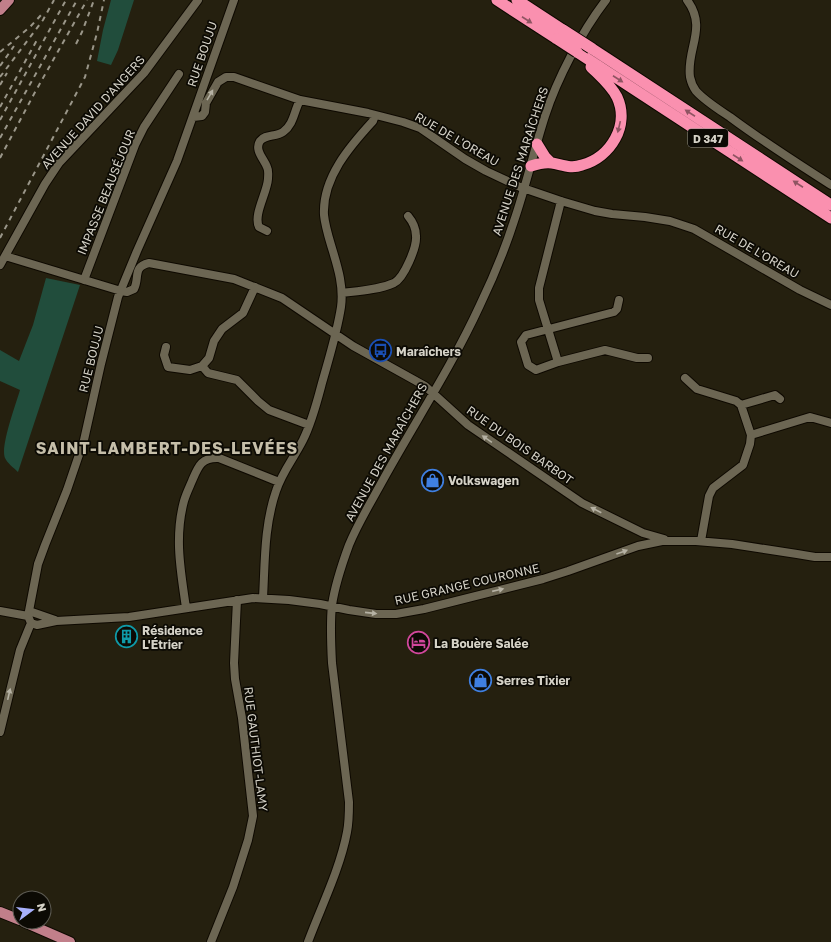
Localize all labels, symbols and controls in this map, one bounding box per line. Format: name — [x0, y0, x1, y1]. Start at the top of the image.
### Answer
one-way arrow — [521, 16, 533, 23]
street label: RUE BOUJU — [184, 19, 220, 89]
street label: AVENUE DAVID D'ANGERS — [38, 52, 148, 172]
one-way arrow — [613, 75, 623, 83]
street label: AVENUE DES MARAÎCHERS — [489, 84, 551, 237]
one-way arrow — [207, 89, 214, 100]
street label: RUE DE L'OREAU — [412, 109, 502, 169]
one-way arrow — [684, 109, 695, 117]
one-way arrow — [616, 121, 622, 134]
street label: IMPASSE BEAUSÉJOUR — [74, 127, 138, 257]
road number: D 347 — [688, 129, 728, 147]
one-way arrow — [733, 154, 744, 161]
one-way arrow — [793, 180, 803, 188]
street label: RUE DE L'OREAU — [712, 221, 802, 281]
street label: RUE BOUJU — [75, 324, 107, 394]
bus stop icon: Maraîchers — [367, 338, 393, 364]
place label: Maraîchers — [396, 344, 461, 359]
street label: AVENUE DES MARAÎCHERS — [342, 380, 430, 524]
street label: RUE DU BOIS BARBOT — [464, 403, 577, 488]
one-way arrow — [482, 435, 493, 443]
district label: SAINT-LAMBERT-DES-LEVÉES — [36, 438, 298, 458]
shop icon: Volkswagen — [420, 467, 446, 493]
place label: Volkswagen — [448, 473, 519, 488]
one-way arrow — [590, 507, 602, 513]
one-way arrow — [616, 549, 628, 555]
street label: RUE GRANGE COURONNE — [393, 560, 541, 608]
one-way arrow — [492, 587, 504, 593]
one-way arrow — [364, 610, 377, 617]
place label: Résidence L'Étrier — [142, 623, 203, 652]
building icon: Résidence L'Étrier — [114, 624, 140, 650]
hotel icon: La Bouère Salée — [405, 630, 431, 656]
place label: La Bouère Salée — [434, 636, 529, 651]
shop icon: Serres Tixier — [468, 667, 494, 693]
place label: Serres Tixier — [496, 673, 571, 688]
street label: RUE GAUTHIOT-LAMY — [241, 686, 271, 813]
one-way arrow — [7, 688, 13, 700]
north arrow — [12, 890, 52, 930]
text: N — [35, 902, 50, 913]

